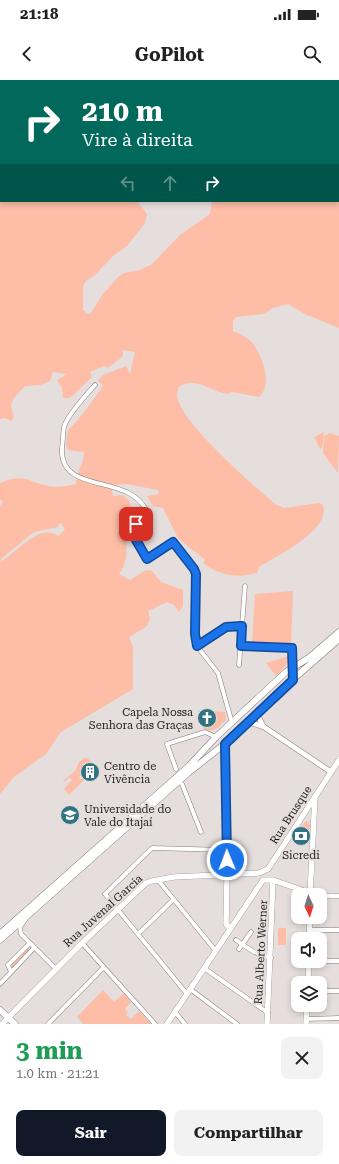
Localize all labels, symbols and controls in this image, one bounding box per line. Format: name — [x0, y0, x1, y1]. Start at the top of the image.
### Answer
text: 21:18 — [20, 5, 58, 23]
icon: back — [16, 43, 38, 65]
icon: search — [301, 43, 323, 65]
text: GoPilot — [135, 44, 204, 65]
text: 210 m — [82, 95, 163, 128]
icon: right — [16, 96, 68, 148]
text: Vire à direita — [82, 129, 193, 150]
icon: left — [117, 172, 139, 194]
icon: ahead — [159, 172, 181, 194]
icon: right — [201, 172, 223, 194]
pin — [119, 507, 153, 541]
icon: arrive — [125, 513, 147, 535]
place label: Capela Nossa Senhora das Graças — [89, 706, 193, 732]
church icon: Capela Nossa Senhora das Graças — [196, 707, 218, 729]
place label: Centro de Vivência — [104, 760, 156, 786]
building icon: Centro de Vivência — [79, 761, 101, 783]
street label: Rua Brusque — [267, 783, 315, 847]
place label: Universidade do Vale do Itajaí — [84, 803, 171, 829]
school or university icon: Universidade do Vale do Itajaí — [59, 804, 81, 826]
bank icon: Sicredi — [290, 825, 312, 847]
position arrow — [206, 839, 248, 881]
place label: Sicredi — [282, 849, 320, 862]
street label: Rua Juvenal Garcia — [61, 872, 145, 950]
north arrow — [291, 888, 327, 924]
map controls — [291, 888, 327, 1012]
street label: Rua Alberto Werner — [252, 899, 270, 1005]
button: sound — [291, 932, 327, 968]
button: layers — [291, 976, 327, 1012]
text: 3 min — [16, 1037, 83, 1065]
button: close — [281, 1037, 323, 1079]
text: 1.0 km · 21:21 — [16, 1066, 100, 1081]
button: Sair — [16, 1110, 166, 1156]
button: Compartilhar — [174, 1110, 323, 1156]

